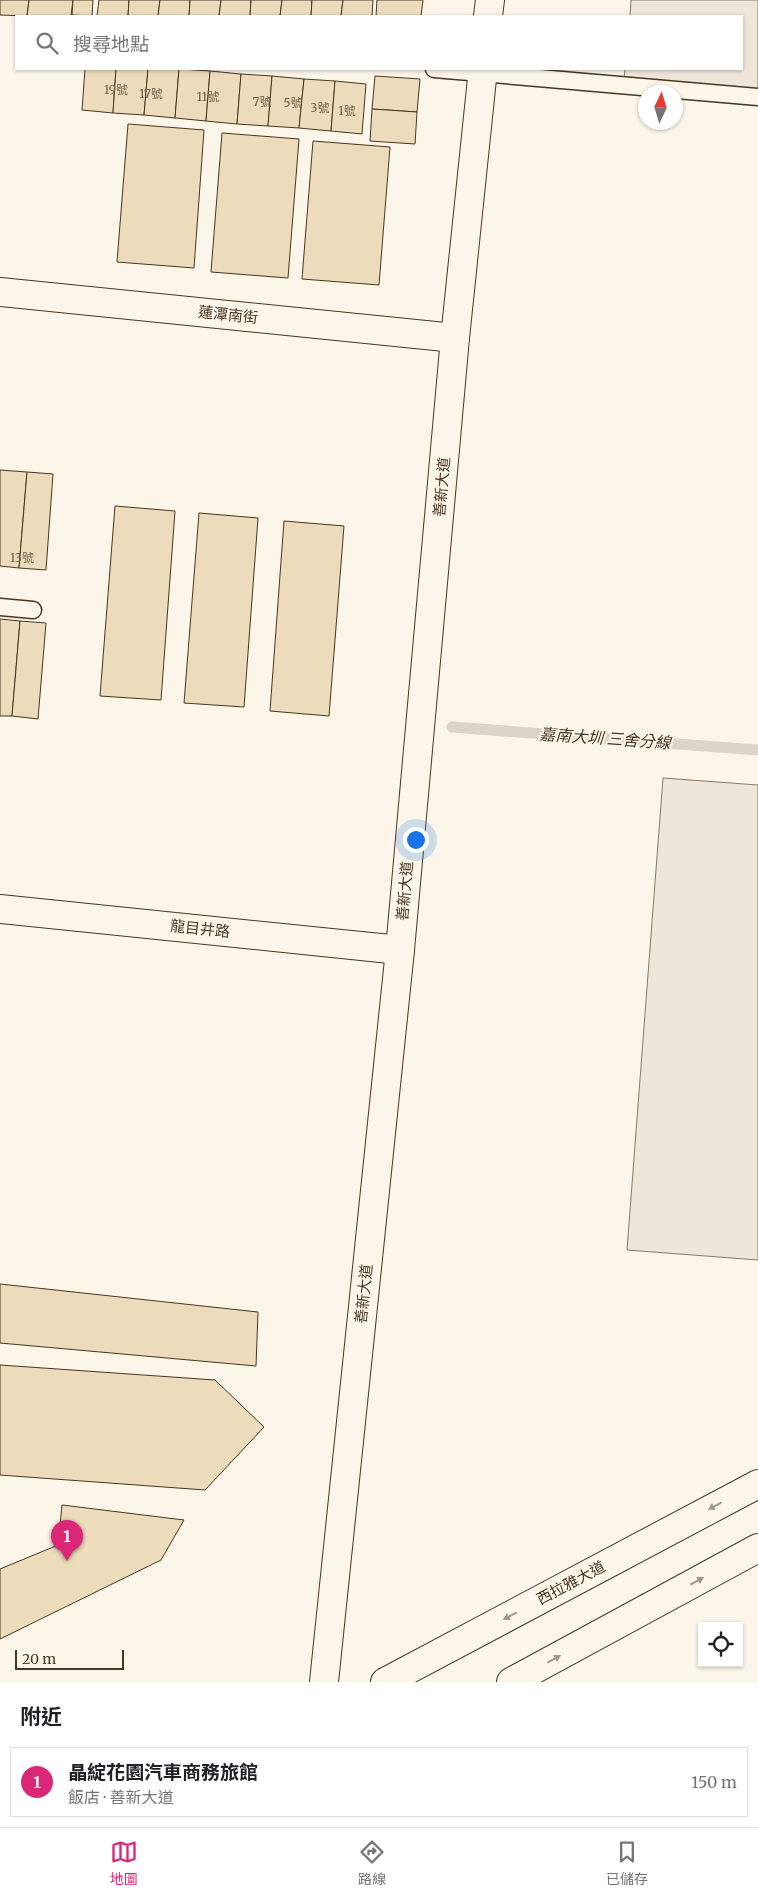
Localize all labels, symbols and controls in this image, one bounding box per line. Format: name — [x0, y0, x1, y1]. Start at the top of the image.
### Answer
search box — [15, 15, 743, 70]
icon: search — [33, 29, 61, 57]
text: 搜尋地點 — [73, 32, 149, 56]
house number: 19號 — [104, 82, 128, 97]
north arrow — [638, 85, 683, 130]
house number: 17號 — [139, 86, 163, 101]
house number: 11號 — [197, 89, 219, 104]
house number: 7號 — [253, 94, 271, 109]
house number: 5號 — [283, 95, 303, 110]
house number: 3號 — [311, 100, 329, 115]
house number: 1號 — [338, 103, 356, 118]
street label: 蓮潭南街 — [197, 302, 259, 327]
street label: 善新大道 — [429, 456, 454, 518]
house number: 13號 — [10, 550, 34, 565]
water label: 嘉南大圳 三舍分線 — [539, 723, 673, 753]
your location — [403, 827, 429, 853]
street label: 善新大道 — [392, 860, 417, 922]
street label: 龍目井路 — [169, 916, 231, 941]
street label: 善新大道 — [351, 1263, 376, 1325]
one-way arrow — [708, 1502, 722, 1511]
pin: 1 — [51, 1520, 83, 1561]
street label: 西拉雅大道 — [533, 1557, 608, 1609]
one-way arrow — [690, 1577, 704, 1585]
one-way arrow — [502, 1612, 517, 1620]
map controls — [698, 1622, 743, 1667]
button: locate — [698, 1622, 743, 1667]
scale bar — [15, 1647, 124, 1670]
text: 20 m — [22, 1650, 56, 1668]
one-way arrow — [547, 1655, 561, 1663]
text: 附近 — [20, 1703, 62, 1730]
text: 晶綻花園汽車商務旅館 — [68, 1760, 258, 1784]
text: 1 — [33, 1772, 41, 1792]
text: 150 m — [691, 1772, 737, 1792]
text: 飯店 · 善新大道 — [68, 1787, 173, 1807]
tab: 地圖 — [110, 1838, 138, 1888]
tab: 路線 — [358, 1838, 386, 1888]
tab: 已儲存 — [606, 1838, 648, 1888]

